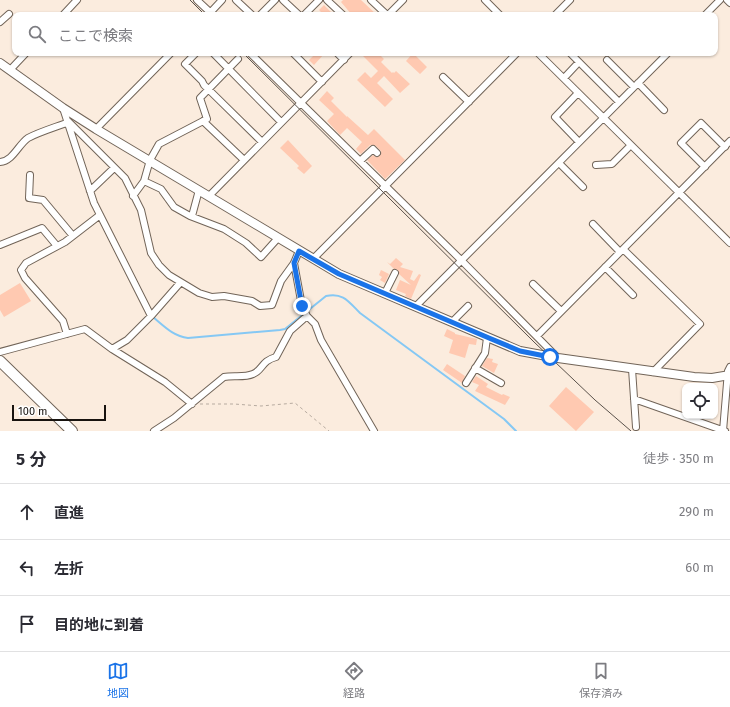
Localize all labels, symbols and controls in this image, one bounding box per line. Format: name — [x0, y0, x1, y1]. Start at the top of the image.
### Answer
search box — [12, 12, 718, 56]
icon: search — [26, 23, 48, 45]
text: ここで検索 — [58, 27, 133, 45]
route end — [293, 297, 311, 315]
route start — [541, 348, 559, 366]
map controls — [682, 383, 718, 419]
button: locate — [682, 383, 718, 419]
scale bar — [12, 403, 106, 422]
text: 100 m — [18, 405, 47, 418]
text: 5 分 — [16, 449, 46, 470]
text: 徒歩 · 350 m — [643, 451, 714, 466]
icon: ahead — [16, 501, 38, 523]
text: 直進 — [54, 504, 84, 522]
text: 290 m — [679, 504, 714, 519]
icon: left — [16, 557, 38, 579]
text: 左折 — [54, 560, 84, 578]
text: 60 m — [685, 560, 714, 575]
icon: arrive — [16, 613, 38, 635]
text: 目的地に到着 — [54, 616, 144, 634]
tab: 地図 — [107, 660, 129, 700]
tab: 経路 — [343, 660, 365, 700]
tab: 保存済み — [579, 660, 623, 700]

